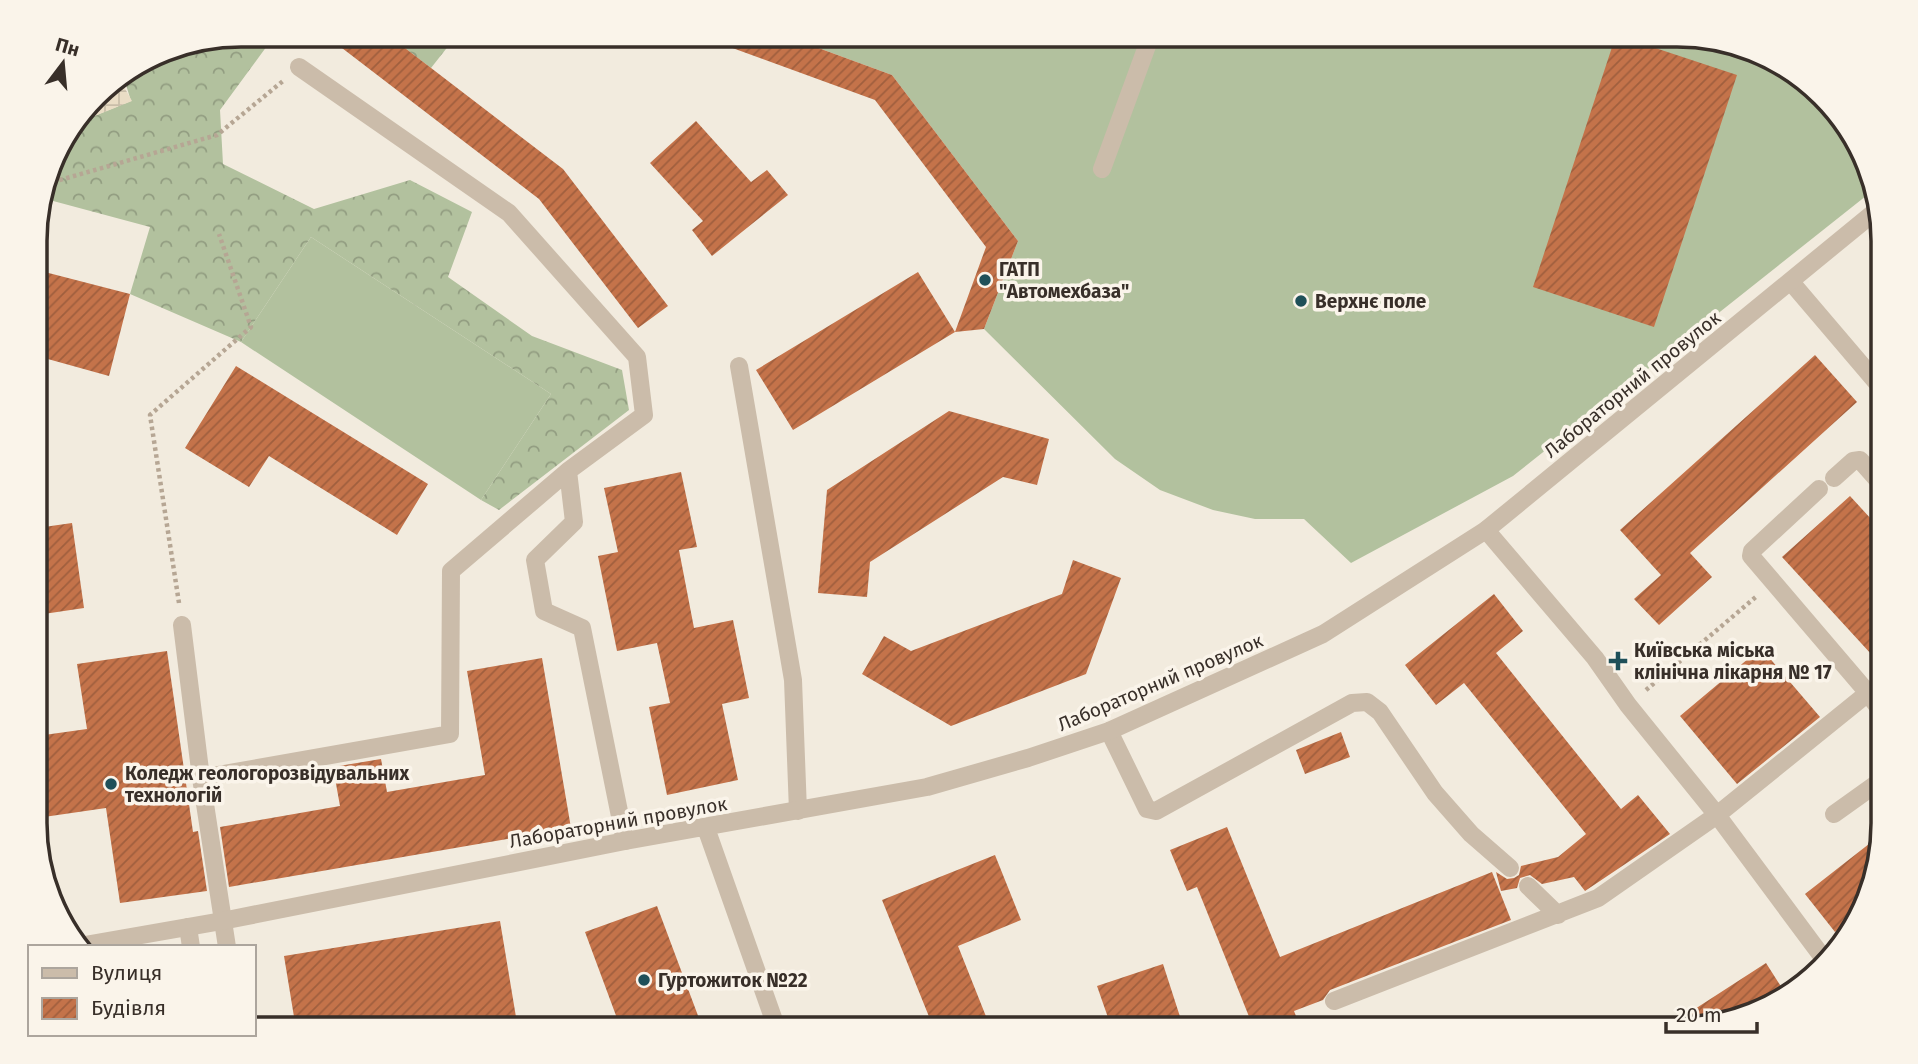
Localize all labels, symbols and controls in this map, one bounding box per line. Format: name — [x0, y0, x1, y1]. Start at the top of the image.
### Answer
north arrow — [28, 28, 98, 98]
text: Пн — [53, 33, 82, 61]
place label: ГАТП "Автомехбаза" — [999, 258, 1129, 303]
marker: ГАТП "Автомехбаза" — [977, 272, 993, 288]
place label: Верхнє поле — [1315, 290, 1426, 313]
marker: Верхнє поле — [1293, 293, 1309, 309]
street label: Лабораторний провулок — [1539, 306, 1725, 463]
street label: Лабораторний провулок — [1054, 629, 1266, 736]
place label: Київська міська клінічна лікарня № 17 — [1634, 639, 1832, 684]
marker: Київська міська клінічна лікарня № 17 — [1608, 651, 1628, 671]
place label: Коледж геологорозвідувальних технологій — [125, 762, 410, 807]
marker: Коледж геологорозвідувальних технологій — [103, 776, 119, 792]
street label: Лабораторний провулок — [507, 792, 729, 853]
legend — [28, 945, 256, 1036]
text: Вулиця — [91, 960, 162, 986]
place label: Гуртожиток №22 — [658, 969, 808, 992]
marker: Гуртожиток №22 — [636, 972, 652, 988]
scale bar — [1666, 990, 1757, 1034]
text: Будівля — [91, 995, 166, 1021]
text: 20 m — [1676, 1002, 1722, 1028]

